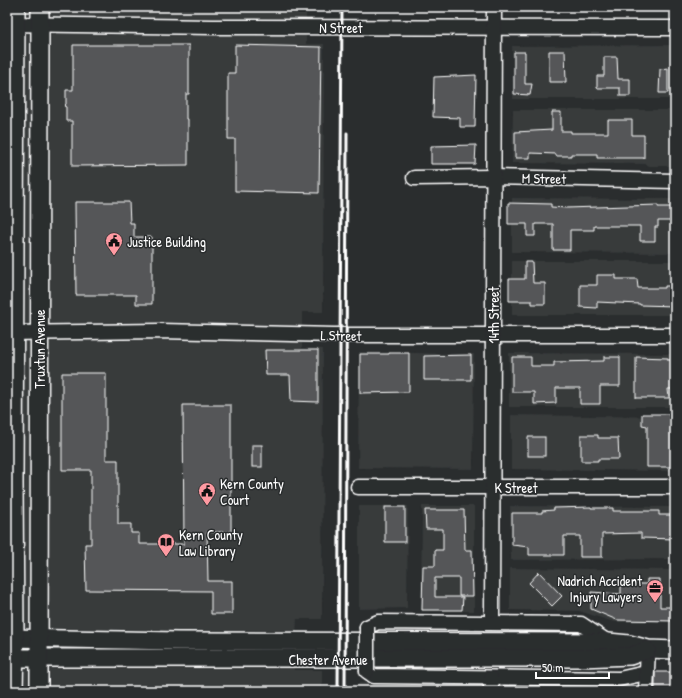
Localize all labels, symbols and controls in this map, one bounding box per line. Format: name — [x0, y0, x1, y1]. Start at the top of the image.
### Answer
street label: N Street — [319, 18, 363, 37]
street label: M Street — [522, 168, 566, 188]
public building icon: Justice Building — [104, 231, 124, 256]
place label: Justice Building — [127, 232, 206, 252]
street label: 14th Street — [484, 286, 503, 343]
street label: Truxtun Avenue — [30, 309, 49, 389]
street label: L Street — [320, 325, 362, 345]
place label: Kern County Court — [220, 474, 284, 509]
street label: K Street — [494, 478, 538, 497]
public building icon: Kern County Court — [197, 481, 217, 506]
place label: Kern County Law Library — [179, 525, 243, 561]
library icon: Kern County Law Library — [156, 532, 176, 557]
place label: Nadrich Accident Injury Lawyers — [558, 571, 642, 607]
office icon: Nadrich Accident Injury Lawyers — [645, 578, 665, 603]
street label: Chester Avenue — [288, 650, 368, 669]
scale bar — [536, 654, 609, 680]
text: 50 m — [542, 659, 563, 676]

